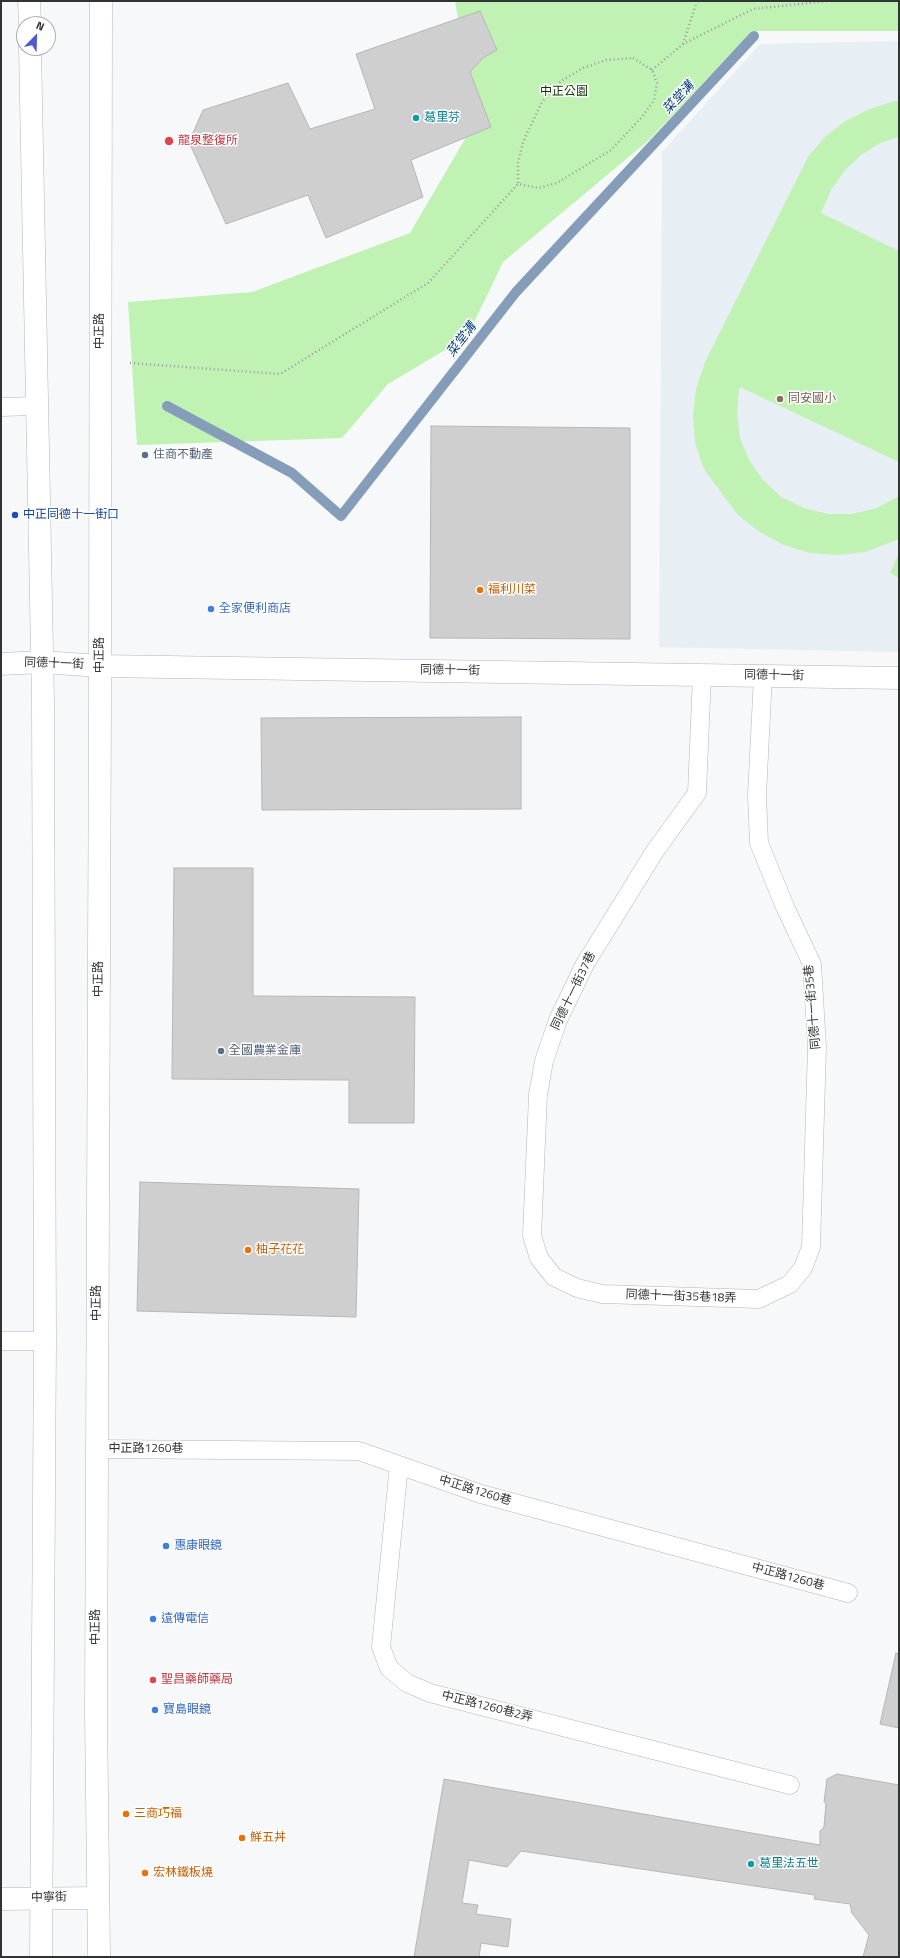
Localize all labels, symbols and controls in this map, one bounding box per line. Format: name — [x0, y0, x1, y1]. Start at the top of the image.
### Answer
north arrow — [16, 16, 56, 56]
text: N — [34, 17, 47, 35]
water label: 菜堂溝 — [660, 78, 698, 118]
park label: 中正公園 — [540, 85, 588, 99]
place label: 葛里芬 — [424, 111, 460, 125]
marker: 葛里芬 — [411, 113, 421, 123]
place label: 龍泉整復所 — [178, 134, 238, 148]
marker: 龍泉整復所 — [163, 135, 175, 147]
street label: 中正路 — [93, 313, 107, 349]
water label: 菜堂溝 — [444, 320, 480, 360]
place label: 同安國小 — [788, 392, 836, 406]
marker: 同安國小 — [775, 394, 785, 404]
place label: 住商不動產 — [153, 448, 213, 462]
marker: 住商不動產 — [140, 450, 150, 460]
place label: 中正同德十一街口 — [23, 508, 119, 522]
marker: 中正同德十一街口 — [10, 510, 20, 520]
place label: 福利川菜 — [488, 583, 536, 597]
marker: 福利川菜 — [475, 585, 485, 595]
place label: 全家便利商店 — [219, 602, 291, 616]
marker: 全家便利商店 — [206, 604, 216, 614]
street label: 中正路 — [93, 637, 107, 673]
street label: 同德十一街 — [24, 656, 84, 672]
street label: 同德十一街 — [420, 663, 480, 679]
street label: 同德十一街 — [744, 668, 804, 684]
street label: 同德十一街37巷 — [549, 949, 599, 1033]
street label: 中正路 — [92, 961, 106, 997]
street label: 同德十一街35巷 — [802, 964, 824, 1050]
place label: 全國農業金庫 — [229, 1044, 301, 1058]
marker: 全國農業金庫 — [216, 1046, 226, 1056]
place label: 柚子花花 — [256, 1243, 304, 1257]
marker: 柚子花花 — [243, 1245, 253, 1255]
street label: 中正路 — [90, 1285, 104, 1321]
street label: 同德十一街35巷18弄 — [625, 1288, 737, 1306]
street label: 中正路1260巷 — [109, 1442, 183, 1456]
street label: 中正路1260巷 — [437, 1473, 513, 1509]
place label: 惠康眼鏡 — [174, 1539, 222, 1553]
marker: 惠康眼鏡 — [161, 1541, 171, 1551]
street label: 中正路1260巷 — [750, 1560, 826, 1594]
street label: 中正路 — [89, 1609, 103, 1645]
place label: 遠傳電信 — [161, 1612, 209, 1626]
marker: 遠傳電信 — [148, 1614, 158, 1624]
place label: 聖昌藥師藥局 — [161, 1673, 233, 1687]
marker: 聖昌藥師藥局 — [148, 1675, 158, 1685]
street label: 中正路1260巷2弄 — [440, 1689, 534, 1725]
place label: 寶島眼鏡 — [163, 1703, 211, 1717]
marker: 寶島眼鏡 — [150, 1705, 160, 1715]
place label: 三商巧福 — [134, 1807, 182, 1821]
marker: 三商巧福 — [121, 1809, 131, 1819]
place label: 鮮五丼 — [250, 1831, 286, 1845]
marker: 鮮五丼 — [237, 1833, 247, 1843]
place label: 葛里法五世 — [759, 1857, 819, 1871]
marker: 葛里法五世 — [746, 1859, 756, 1869]
place label: 宏林鐵板燒 — [153, 1866, 213, 1880]
marker: 宏林鐵板燒 — [140, 1868, 150, 1878]
street label: 中寧街 — [31, 1890, 67, 1906]

